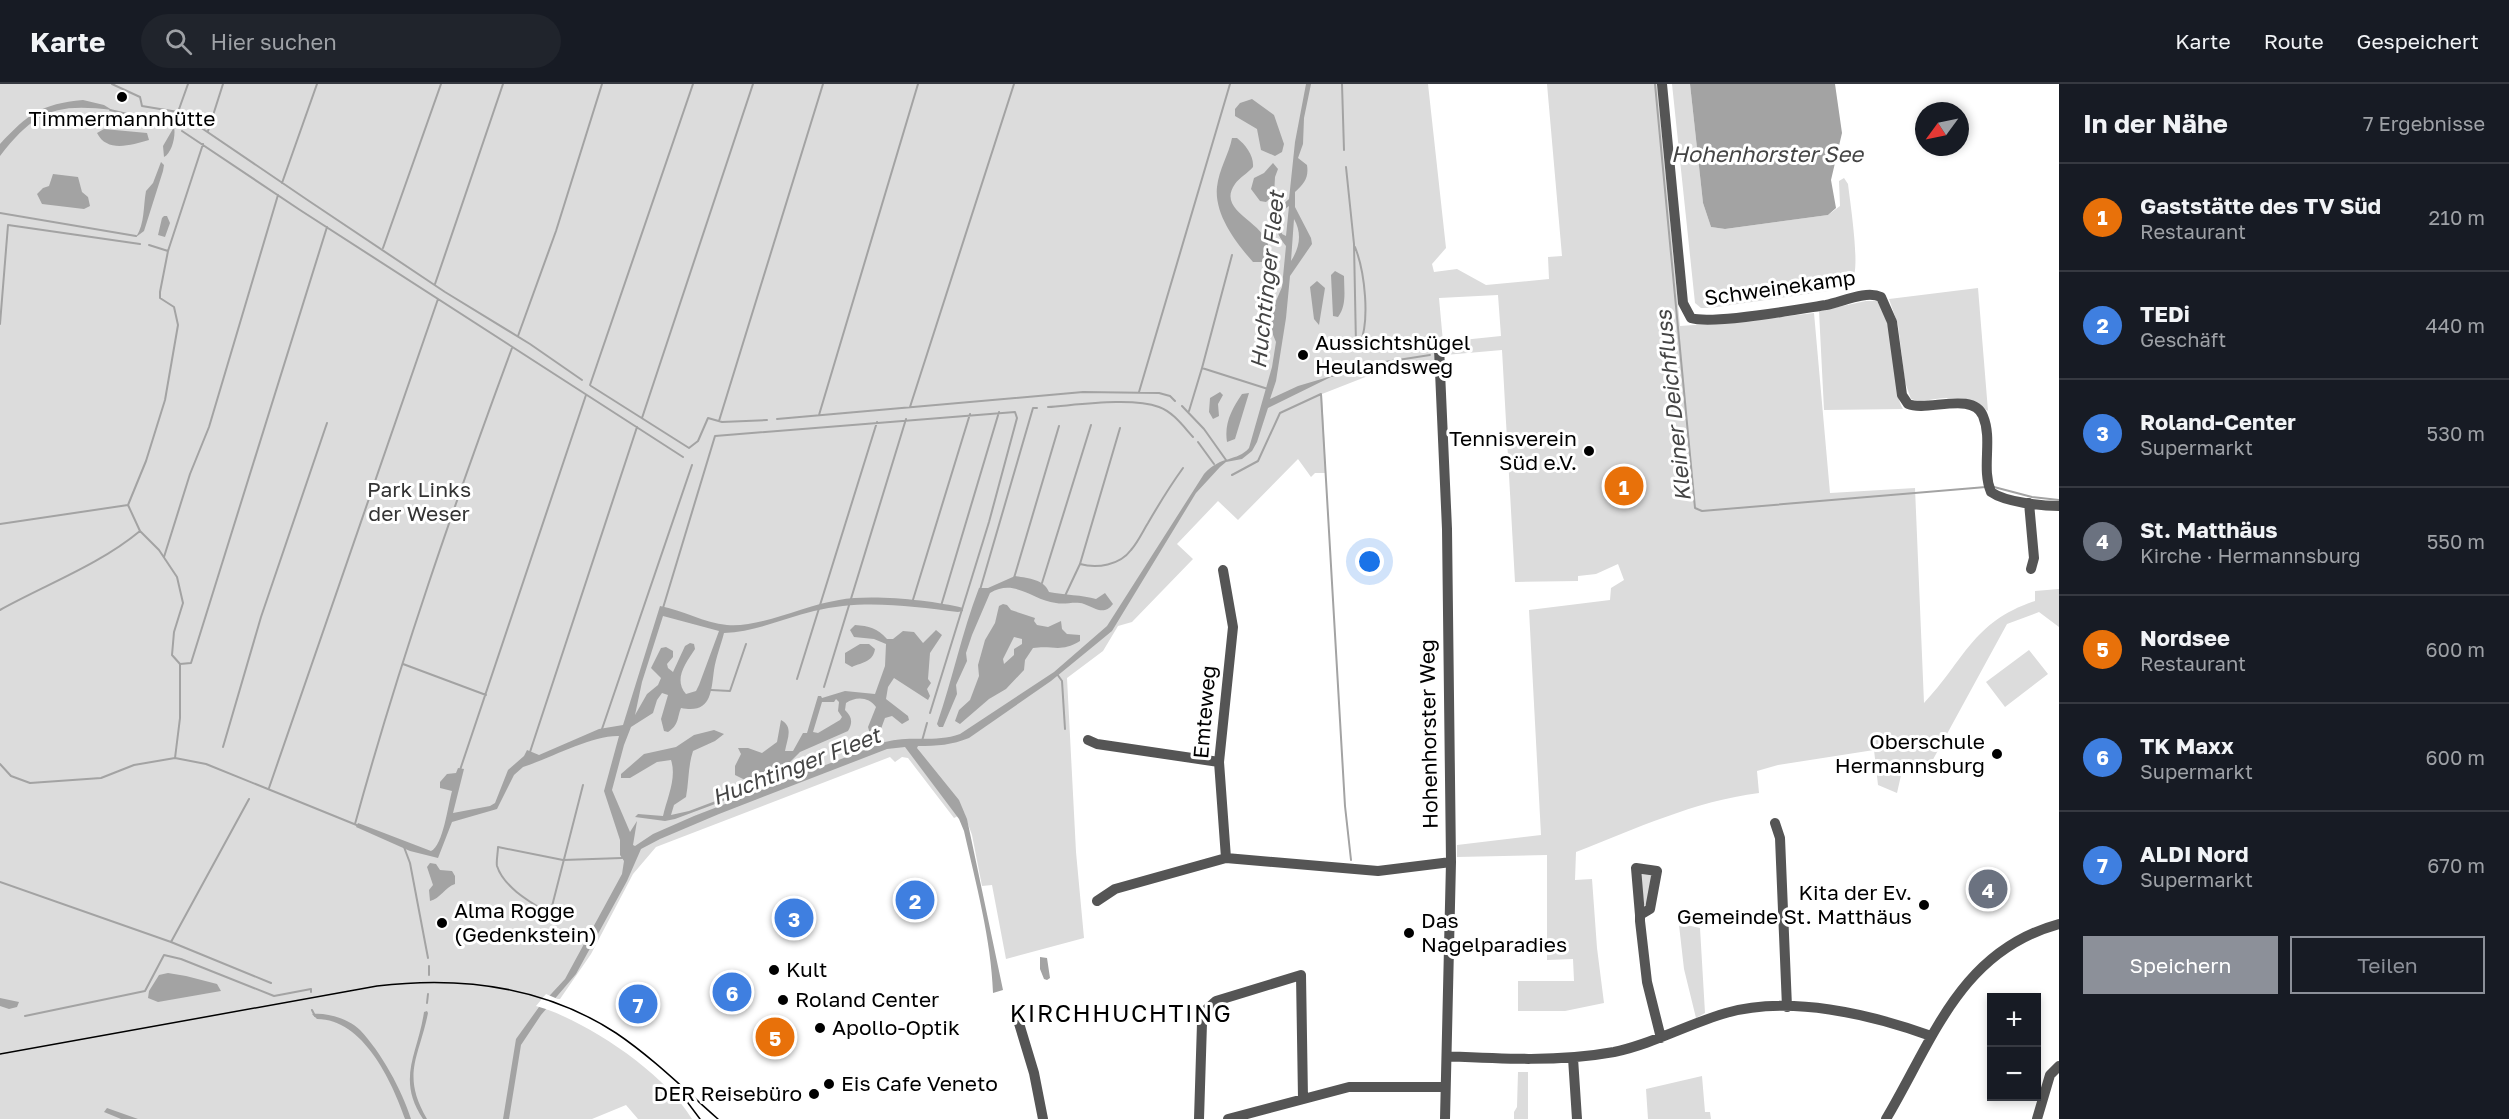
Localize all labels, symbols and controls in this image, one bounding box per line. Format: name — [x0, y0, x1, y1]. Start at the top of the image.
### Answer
search box — [141, 14, 561, 68]
text: Karte — [30, 25, 105, 58]
icon: search — [162, 25, 195, 58]
text: Hier suchen — [210, 28, 337, 55]
text: Karte — [2175, 28, 2231, 54]
text: Route — [2264, 28, 2324, 54]
text: Gespeichert — [2357, 28, 2479, 54]
marker: Timmermannhütte — [115, 90, 129, 104]
north arrow — [1915, 102, 1969, 156]
place label: Timmermannhütte — [29, 105, 215, 131]
text: In der Nähe — [2083, 108, 2228, 139]
text: 7 Ergebnisse — [2363, 111, 2485, 135]
water label: Hohenhorster See — [1671, 140, 1865, 167]
water label: Huchtinger Fleet — [1244, 188, 1289, 370]
text: Gaststätte des TV Süd — [2140, 192, 2381, 219]
text: 1 — [2097, 205, 2108, 229]
text: 210 m — [2429, 205, 2485, 229]
text: Restaurant — [2140, 219, 2246, 243]
street label: Schweinekamp — [1703, 264, 1857, 310]
text: TEDi — [2140, 300, 2190, 327]
water label: Kleiner Deichfluss — [1649, 308, 1696, 503]
text: 2 — [2096, 313, 2109, 337]
text: 440 m — [2426, 313, 2485, 337]
text: Geschäft — [2140, 327, 2226, 351]
place label: Aussichtshügel Heulandsweg — [1315, 329, 1470, 379]
marker: Aussichtshügel Heulandsweg — [1296, 348, 1310, 362]
text: Roland-Center — [2140, 408, 2296, 435]
text: 3 — [2096, 421, 2109, 445]
text: 530 m — [2427, 421, 2485, 445]
place label: Tennisverein Süd e.V. — [1449, 425, 1577, 475]
text: Supermarkt — [2140, 435, 2253, 459]
marker: Tennisverein Süd e.V. — [1582, 444, 1596, 458]
pin: 1 — [1604, 464, 1644, 508]
park label: Park Links der Weser — [367, 476, 471, 526]
text: St. Matthäus — [2140, 516, 2278, 543]
text: 4 — [2096, 529, 2109, 553]
text: 550 m — [2427, 529, 2485, 553]
text: Kirche · Hermannsburg — [2140, 543, 2361, 567]
your location — [1355, 547, 1384, 576]
text: Nordsee — [2140, 624, 2230, 651]
text: 5 — [2096, 637, 2109, 661]
text: 600 m — [2425, 637, 2485, 661]
street label: Hohenhorster Weg — [1413, 639, 1443, 829]
text: Restaurant — [2140, 651, 2246, 675]
street label: Emteweg — [1187, 664, 1221, 760]
water label: Huchtinger Fleet — [708, 720, 886, 810]
place label: Oberschule Hermannsburg — [1835, 728, 1985, 778]
text: TK Maxx — [2140, 732, 2234, 759]
text: 6 — [2096, 745, 2109, 769]
text: 600 m — [2425, 745, 2485, 769]
marker: Oberschule Hermannsburg — [1990, 747, 2004, 761]
text: Supermarkt — [2140, 759, 2253, 783]
text: ALDI Nord — [2140, 840, 2249, 867]
text: 7 — [2097, 853, 2108, 877]
text: 670 m — [2427, 853, 2485, 877]
pin: 4 — [1968, 866, 2008, 912]
text: Supermarkt — [2140, 867, 2253, 891]
pin: 2 — [896, 878, 934, 922]
place label: Kita der Ev. Gemeinde St. Matthäus — [1677, 879, 1912, 929]
pin: 3 — [774, 896, 814, 940]
place label: Alma Rogge (Gedenkstein) — [454, 897, 597, 947]
marker: Kita der Ev. Gemeinde St. Matthäus — [1917, 898, 1931, 912]
place label: Das Nagelparadies — [1421, 907, 1567, 957]
marker: Alma Rogge (Gedenkstein) — [435, 916, 449, 930]
marker: Das Nagelparadies — [1402, 926, 1416, 940]
button: Speichern — [2083, 936, 2278, 994]
button: Teilen — [2290, 936, 2485, 994]
place label: Kult — [786, 956, 827, 982]
marker: Kult — [767, 963, 781, 977]
pin: 6 — [712, 970, 752, 1014]
pin: 7 — [618, 982, 658, 1026]
place label: Roland Center — [795, 986, 939, 1012]
marker: Roland Center — [776, 993, 790, 1007]
map controls — [1987, 993, 2041, 1101]
button: + — [1987, 993, 2041, 1047]
district label: KIRCHHUCHTING — [1010, 998, 1232, 1027]
pin: 5 — [756, 1014, 794, 1060]
place label: Apollo-Optik — [832, 1014, 960, 1040]
marker: Apollo-Optik — [813, 1021, 827, 1035]
button: − — [1987, 1047, 2041, 1101]
place label: Eis Cafe Veneto — [841, 1070, 998, 1096]
marker: Eis Cafe Veneto — [822, 1077, 836, 1091]
place label: DER Reisebüro — [654, 1080, 802, 1106]
marker: DER Reisebüro — [807, 1087, 821, 1101]

